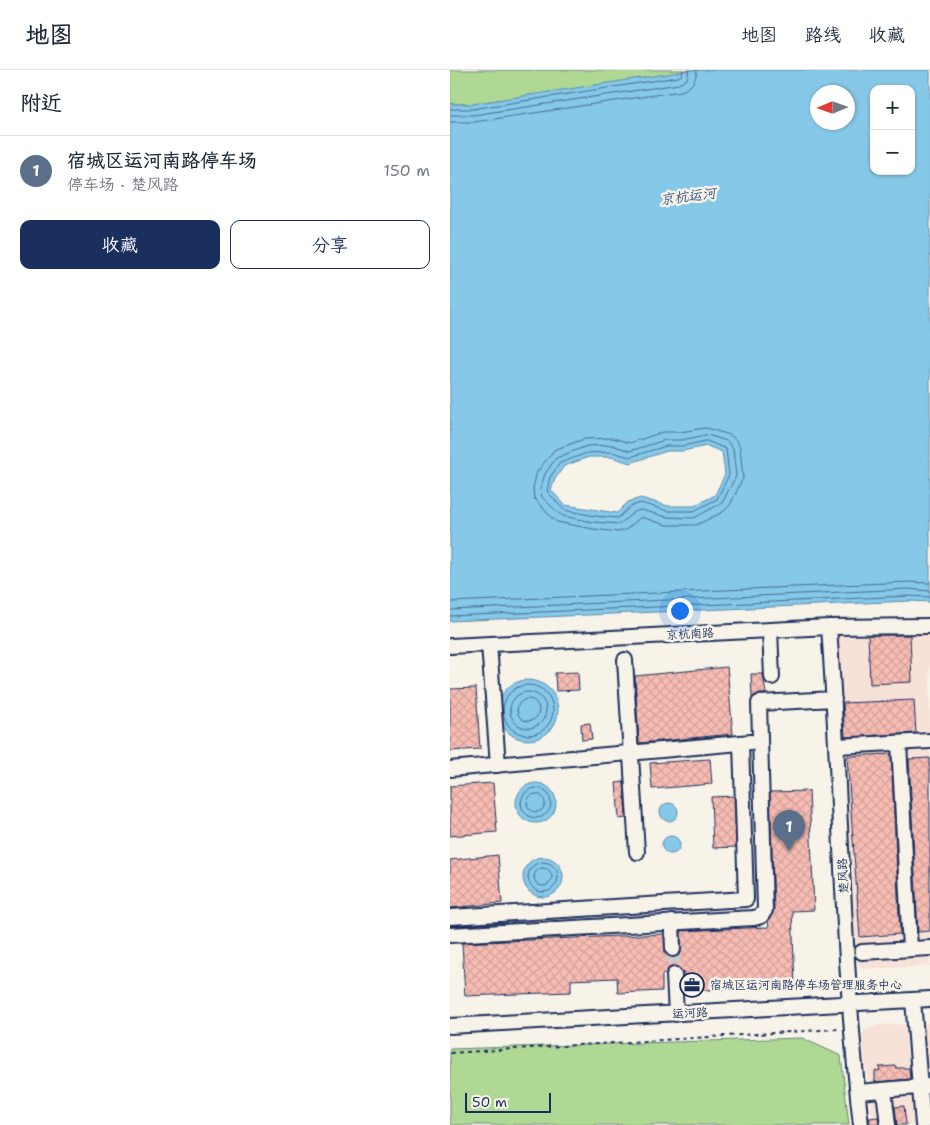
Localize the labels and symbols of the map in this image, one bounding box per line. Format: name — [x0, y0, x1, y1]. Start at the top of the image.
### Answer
north arrow — [810, 85, 855, 130]
water label: 京杭运河 — [659, 183, 719, 208]
your location — [667, 598, 693, 624]
street label: 京杭南路 — [666, 625, 714, 643]
pin: 1 — [773, 810, 805, 851]
street label: 楚风路 — [834, 858, 852, 894]
office icon: 宿城区运河南路停车场管理服务中心 — [679, 972, 705, 998]
place label: 宿城区运河南路停车场管理服务中心 — [710, 977, 902, 993]
street label: 运河路 — [672, 1004, 708, 1022]
scale bar — [465, 1090, 551, 1113]

